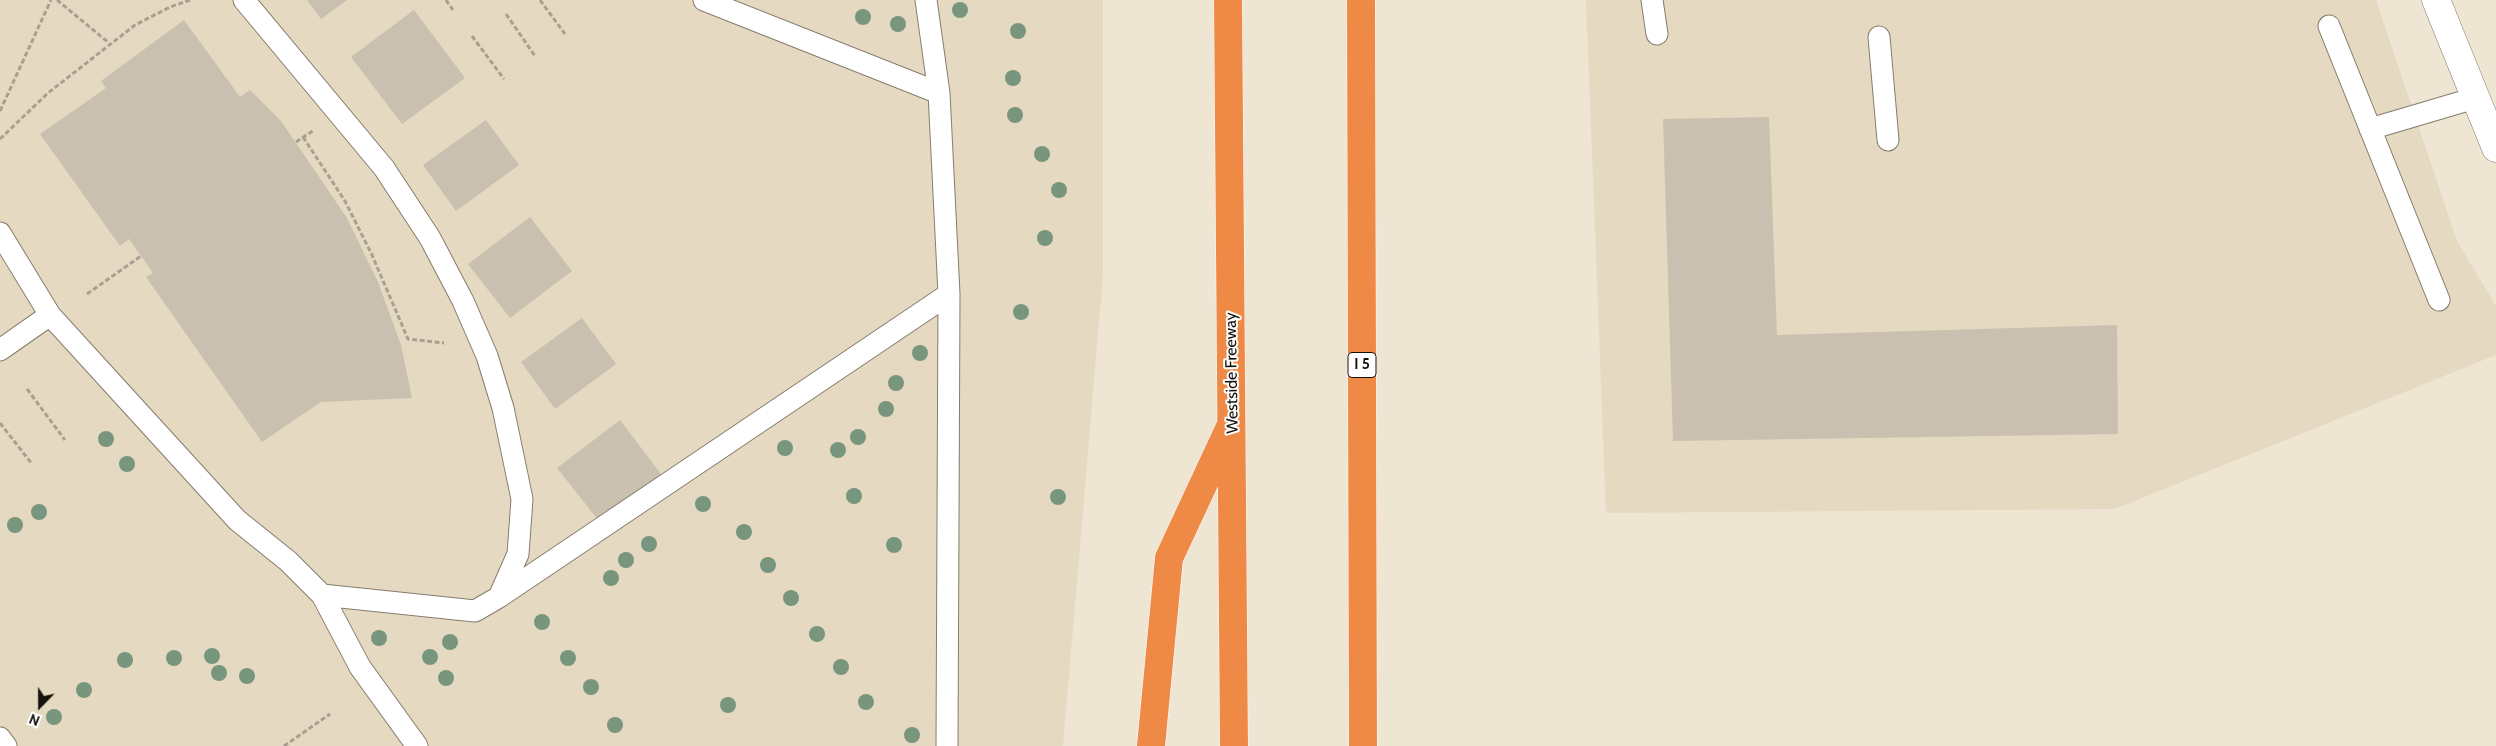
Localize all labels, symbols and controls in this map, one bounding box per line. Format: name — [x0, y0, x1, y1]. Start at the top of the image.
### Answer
street label: Westside Freeway — [1221, 312, 1243, 434]
road number: I 5 — [1348, 352, 1376, 378]
north arrow — [15, 681, 65, 731]
text: N — [26, 710, 42, 730]

